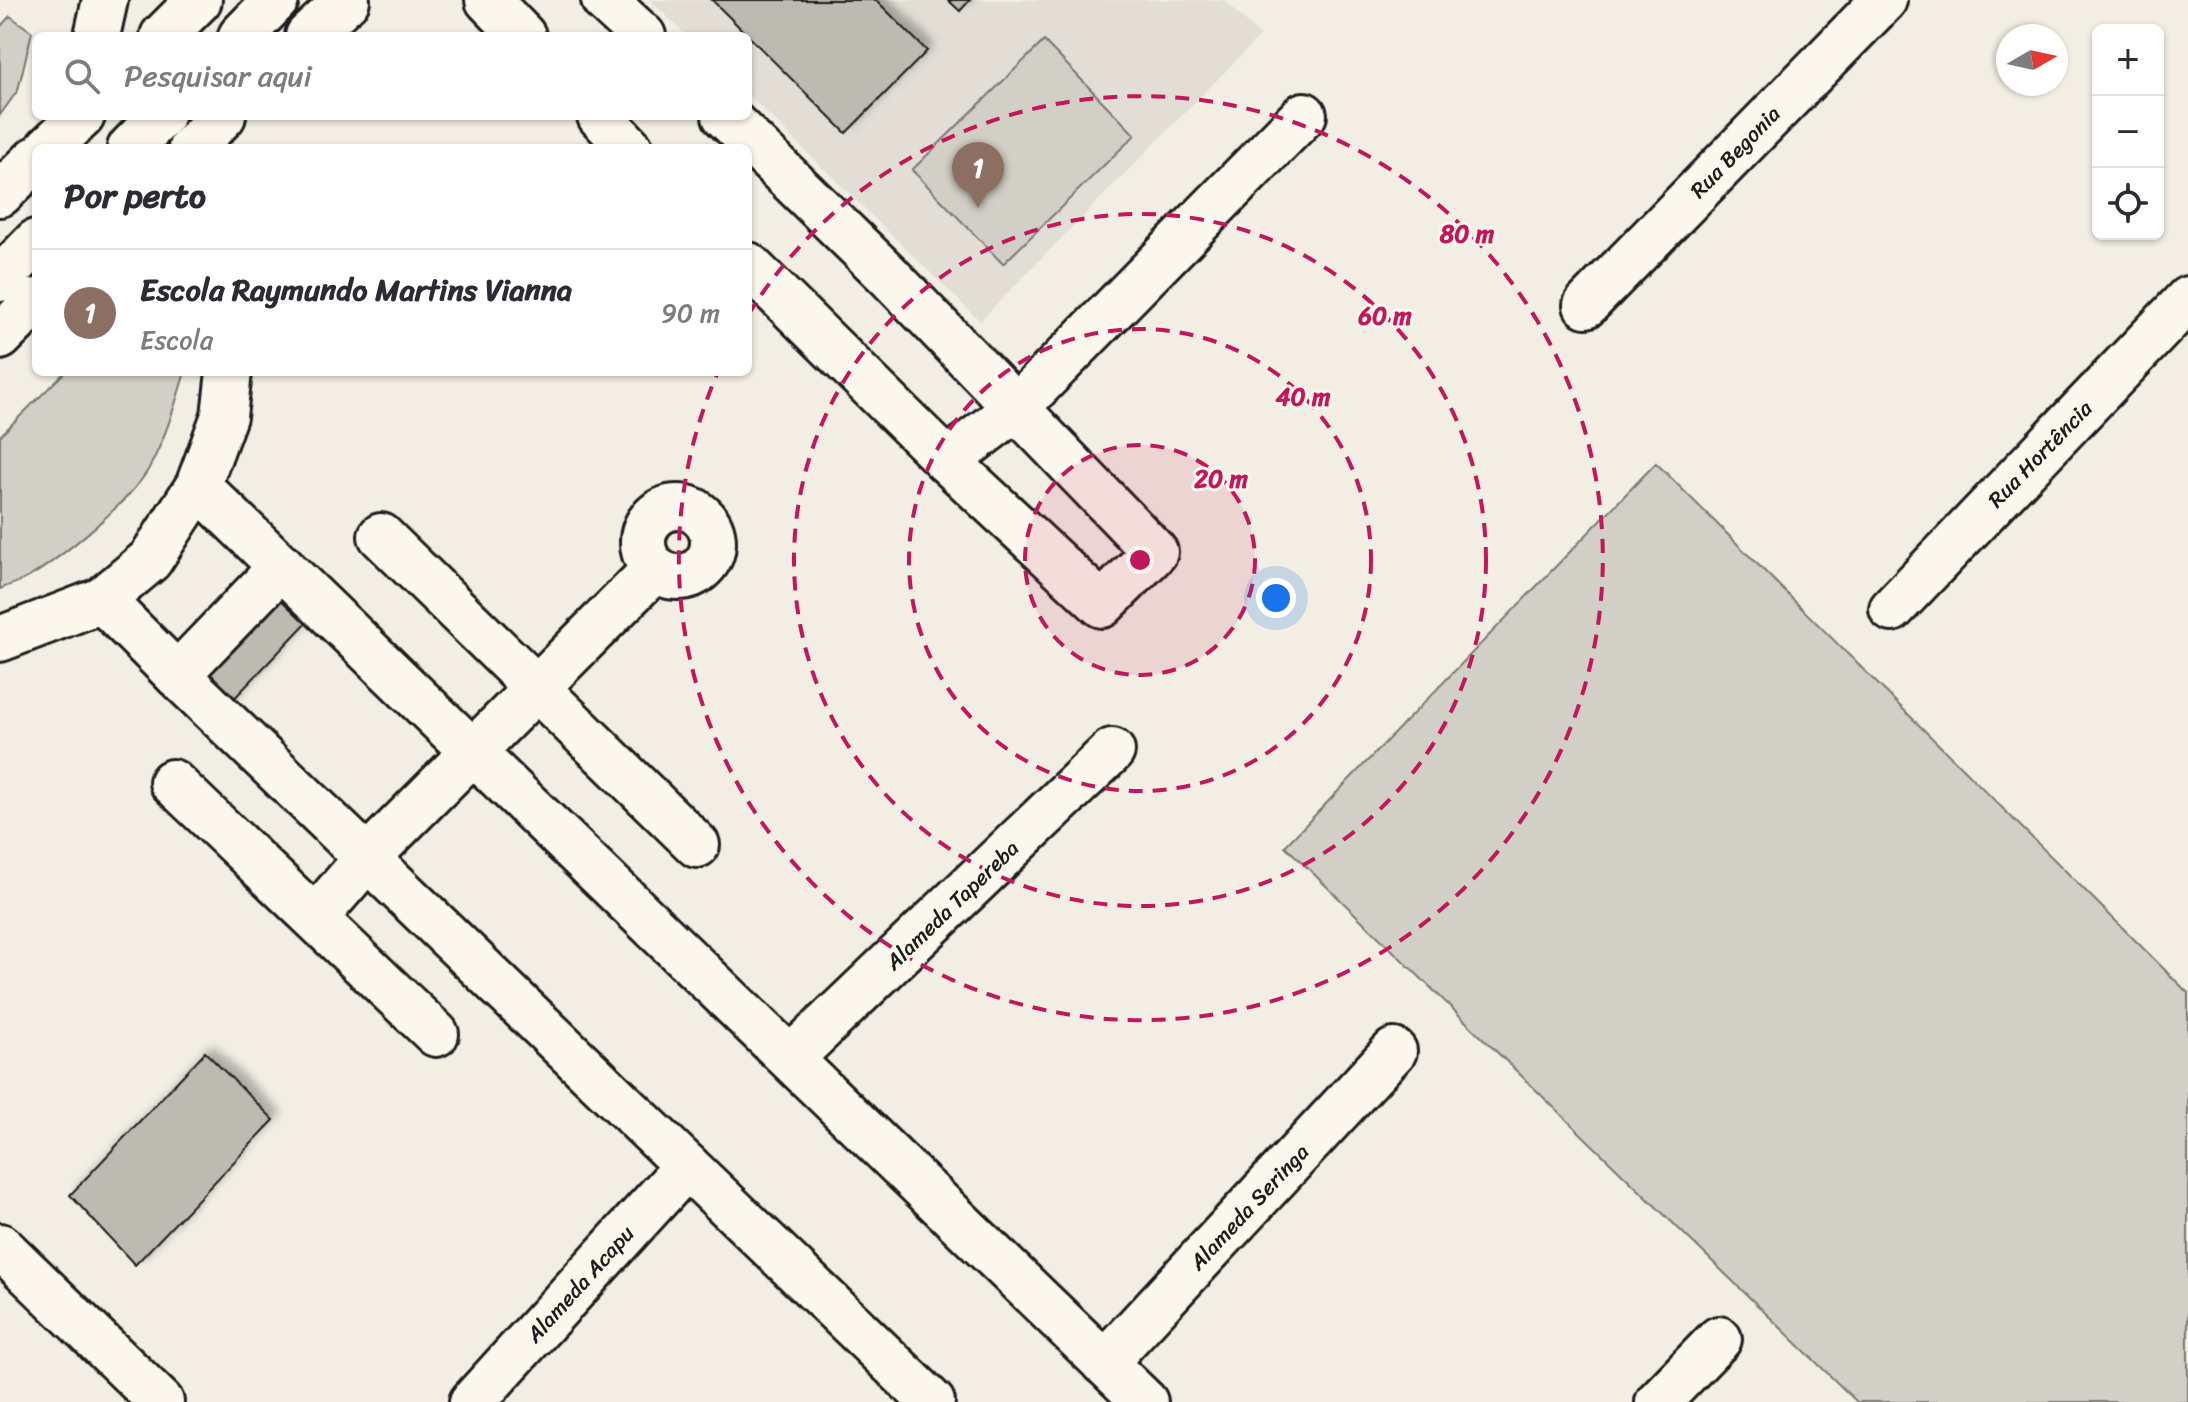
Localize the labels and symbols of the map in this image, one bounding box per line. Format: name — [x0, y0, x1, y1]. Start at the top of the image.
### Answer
north arrow — [1996, 24, 2068, 96]
street label: Rua Begonia — [1680, 96, 1790, 208]
pin: 1 — [952, 142, 1004, 208]
text: 80 m — [1439, 213, 1495, 255]
text: 60 m — [1357, 295, 1412, 337]
text: 40 m — [1276, 376, 1331, 418]
street label: Rua Hortência — [1978, 390, 2103, 517]
text: 20 m — [1193, 458, 1248, 500]
centre of rings — [1126, 546, 1154, 574]
your location — [1256, 578, 1296, 618]
street label: Alameda Tapereba — [875, 830, 1028, 980]
street label: Alameda Seringa — [1179, 1134, 1319, 1280]
street label: Alameda Acapu — [515, 1216, 644, 1353]

